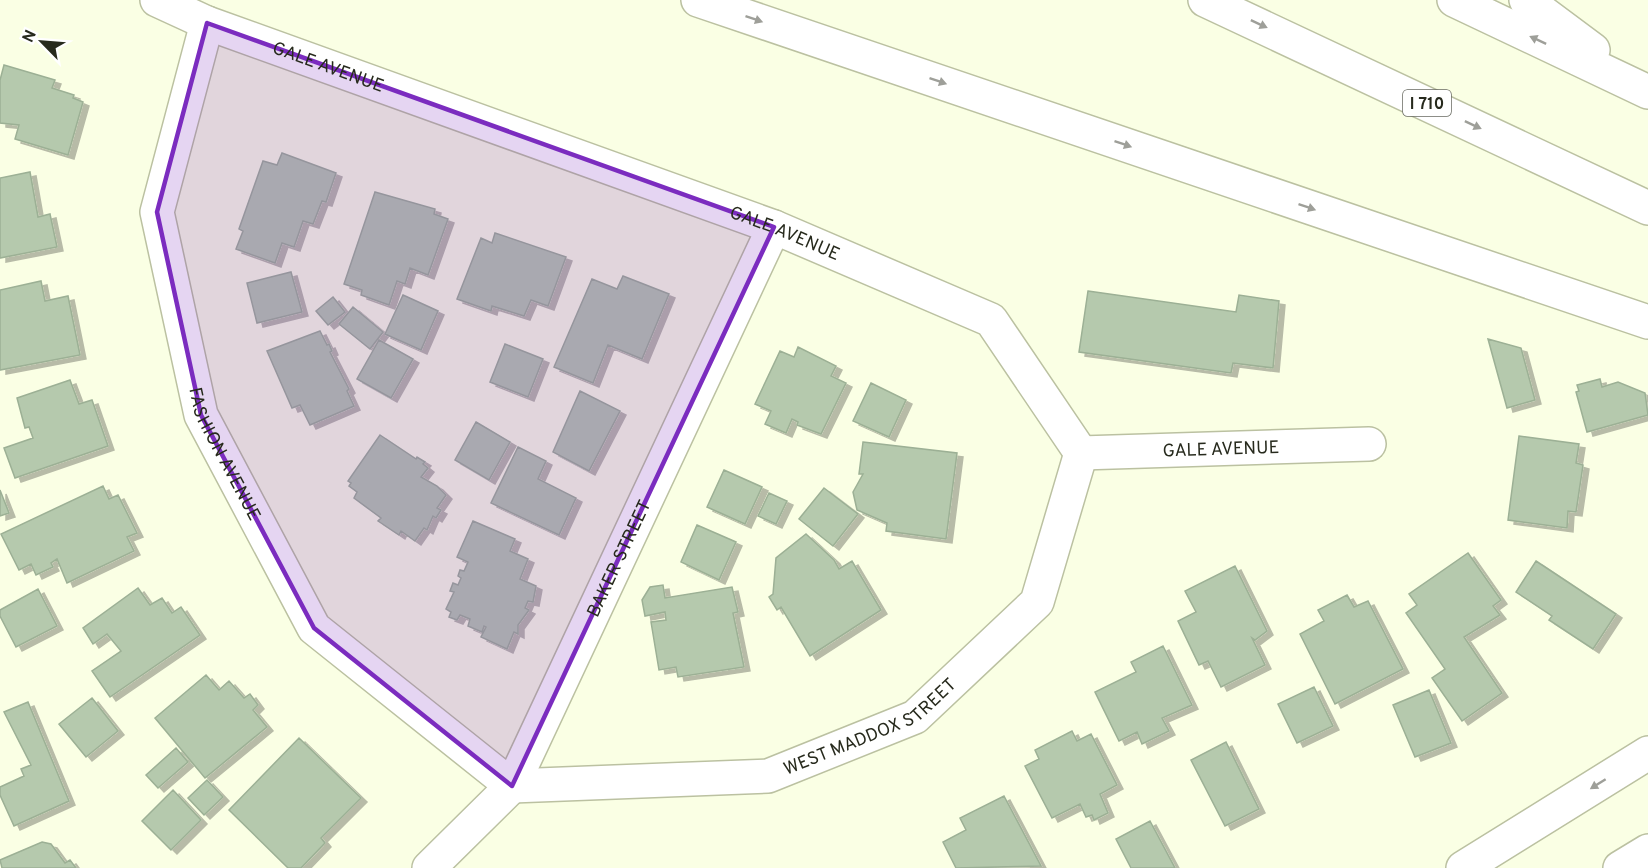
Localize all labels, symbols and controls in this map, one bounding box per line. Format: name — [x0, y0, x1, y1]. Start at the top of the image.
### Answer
north arrow — [12, 12, 72, 72]
one-way arrow — [745, 14, 763, 24]
one-way arrow — [1250, 20, 1267, 29]
text: N — [19, 27, 42, 46]
one-way arrow — [1530, 35, 1547, 44]
street label: GALE AVENUE — [269, 37, 387, 99]
one-way arrow — [929, 76, 947, 86]
road number: I 710 — [1403, 90, 1451, 116]
one-way arrow — [1465, 120, 1482, 129]
one-way arrow — [1114, 139, 1132, 149]
street label: GALE AVENUE — [726, 202, 843, 267]
one-way arrow — [1299, 202, 1317, 212]
street label: FASHION AVENUE — [182, 385, 265, 525]
street label: GALE AVENUE — [1162, 437, 1280, 463]
street label: BAKER STREET — [583, 497, 657, 621]
street label: WEST MADDOX STREET — [781, 674, 962, 781]
one-way arrow — [1590, 779, 1606, 790]

